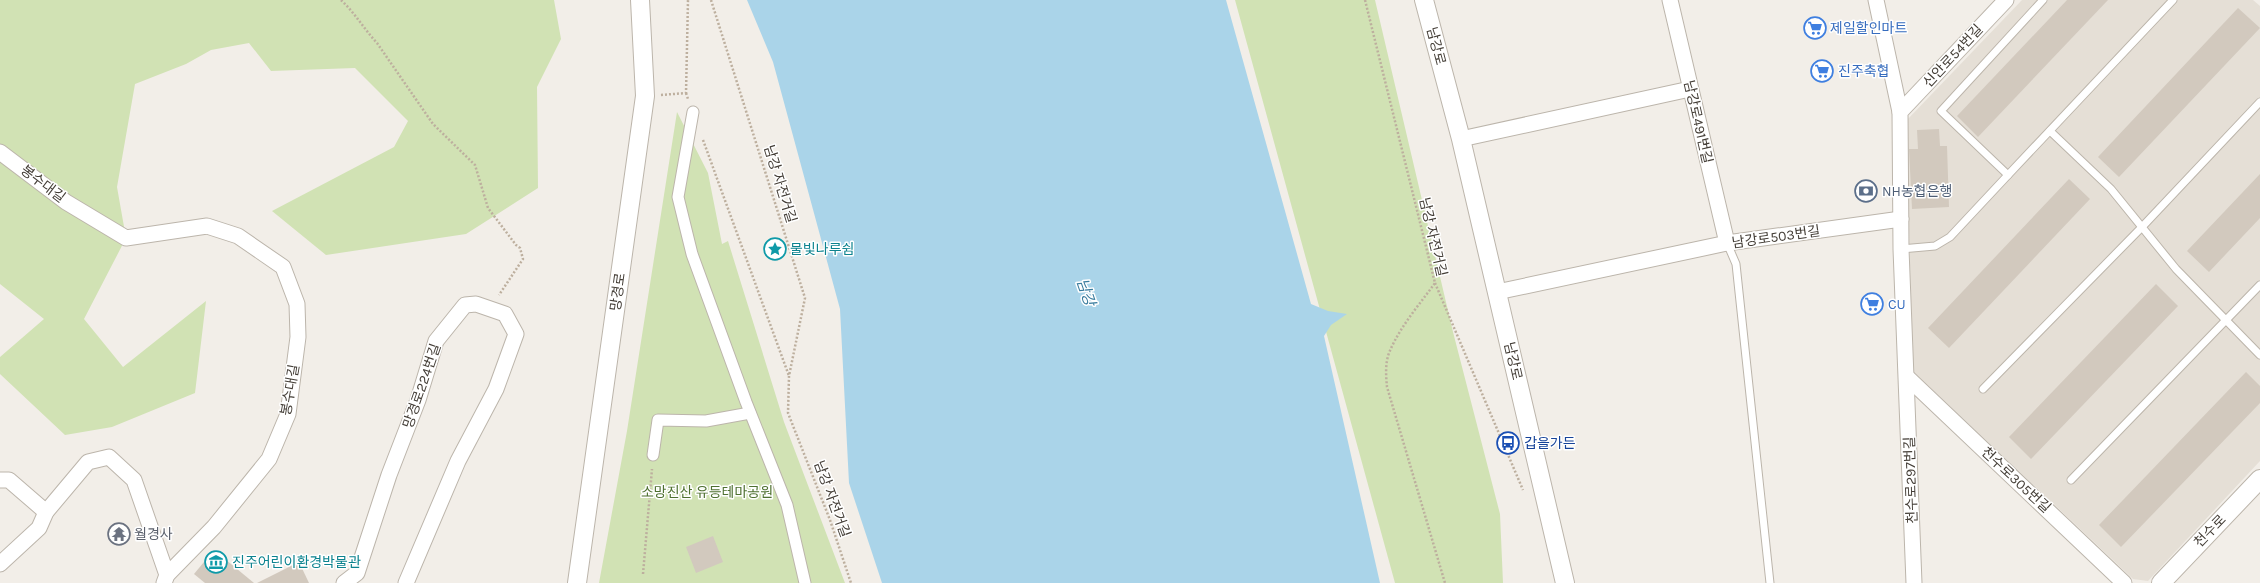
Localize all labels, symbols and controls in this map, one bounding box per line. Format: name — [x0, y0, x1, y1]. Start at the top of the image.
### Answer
supermarket icon: 제일할인마트 — [1802, 15, 1828, 41]
place label: 제일할인마트 — [1830, 20, 1907, 37]
street label: 신안로54번길 — [1919, 21, 1987, 91]
street label: 남강로 — [1423, 25, 1449, 67]
supermarket icon: 진주축협 — [1809, 58, 1835, 84]
place label: 진주축협 — [1838, 63, 1890, 80]
street label: 남강로491번길 — [1680, 79, 1716, 165]
street label: 남강 자전거길 — [760, 143, 800, 225]
street label: 봉수대길 — [17, 162, 69, 206]
bank icon: NH농협은행 — [1853, 178, 1879, 204]
place label: NH농협은행 — [1882, 183, 1952, 200]
street label: 남강 자전거길 — [1416, 196, 1450, 278]
street label: 남강로503번길 — [1731, 222, 1821, 252]
place icon: 물빛나루쉼 — [762, 236, 788, 262]
place label: 물빛나루쉼 — [790, 241, 854, 258]
street label: 망경로 — [607, 272, 629, 312]
water label: 남강 — [1073, 276, 1100, 310]
supermarket icon: CU — [1859, 291, 1885, 317]
place label: CU — [1888, 296, 1906, 313]
street label: 남강로 — [1500, 340, 1526, 382]
street label: 망경로224번길 — [400, 341, 444, 431]
street label: 봉수대길 — [277, 363, 303, 417]
bus stop icon: 갑을가든 — [1495, 430, 1521, 456]
place label: 갑을가든 — [1524, 435, 1576, 452]
street label: 천수로297번길 — [1901, 436, 1921, 524]
street label: 천수로305번길 — [1978, 443, 2054, 517]
street label: 남강 자전거길 — [810, 458, 854, 540]
park label: 소망진산 유등테마공원 — [641, 484, 773, 501]
street label: 천수로 — [2190, 511, 2230, 551]
temple icon: 월경사 — [106, 521, 132, 547]
place label: 월경사 — [134, 526, 173, 543]
museum icon: 진주어린이환경박물관 — [203, 549, 229, 575]
place label: 진주어린이환경박물관 — [232, 554, 361, 571]

